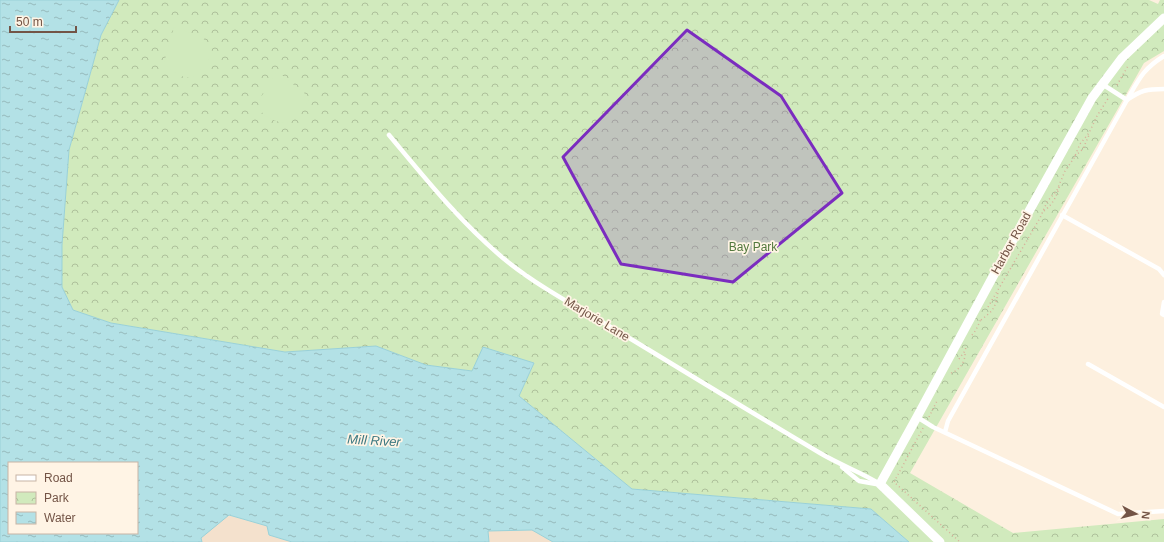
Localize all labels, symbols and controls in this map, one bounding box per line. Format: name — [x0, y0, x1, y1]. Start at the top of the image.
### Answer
scale bar — [10, 8, 76, 34]
text: 50 m — [16, 15, 43, 29]
street label: Harbor Road — [988, 210, 1034, 276]
park label: Bay Park — [729, 240, 778, 254]
street label: Marjorie Lane — [562, 294, 632, 344]
water label: Mill River — [347, 432, 402, 449]
legend — [8, 462, 138, 534]
text: Road — [44, 471, 73, 485]
text: Park — [44, 491, 70, 505]
north arrow — [1116, 494, 1156, 534]
text: Water — [44, 511, 76, 525]
text: N — [1139, 511, 1152, 520]

